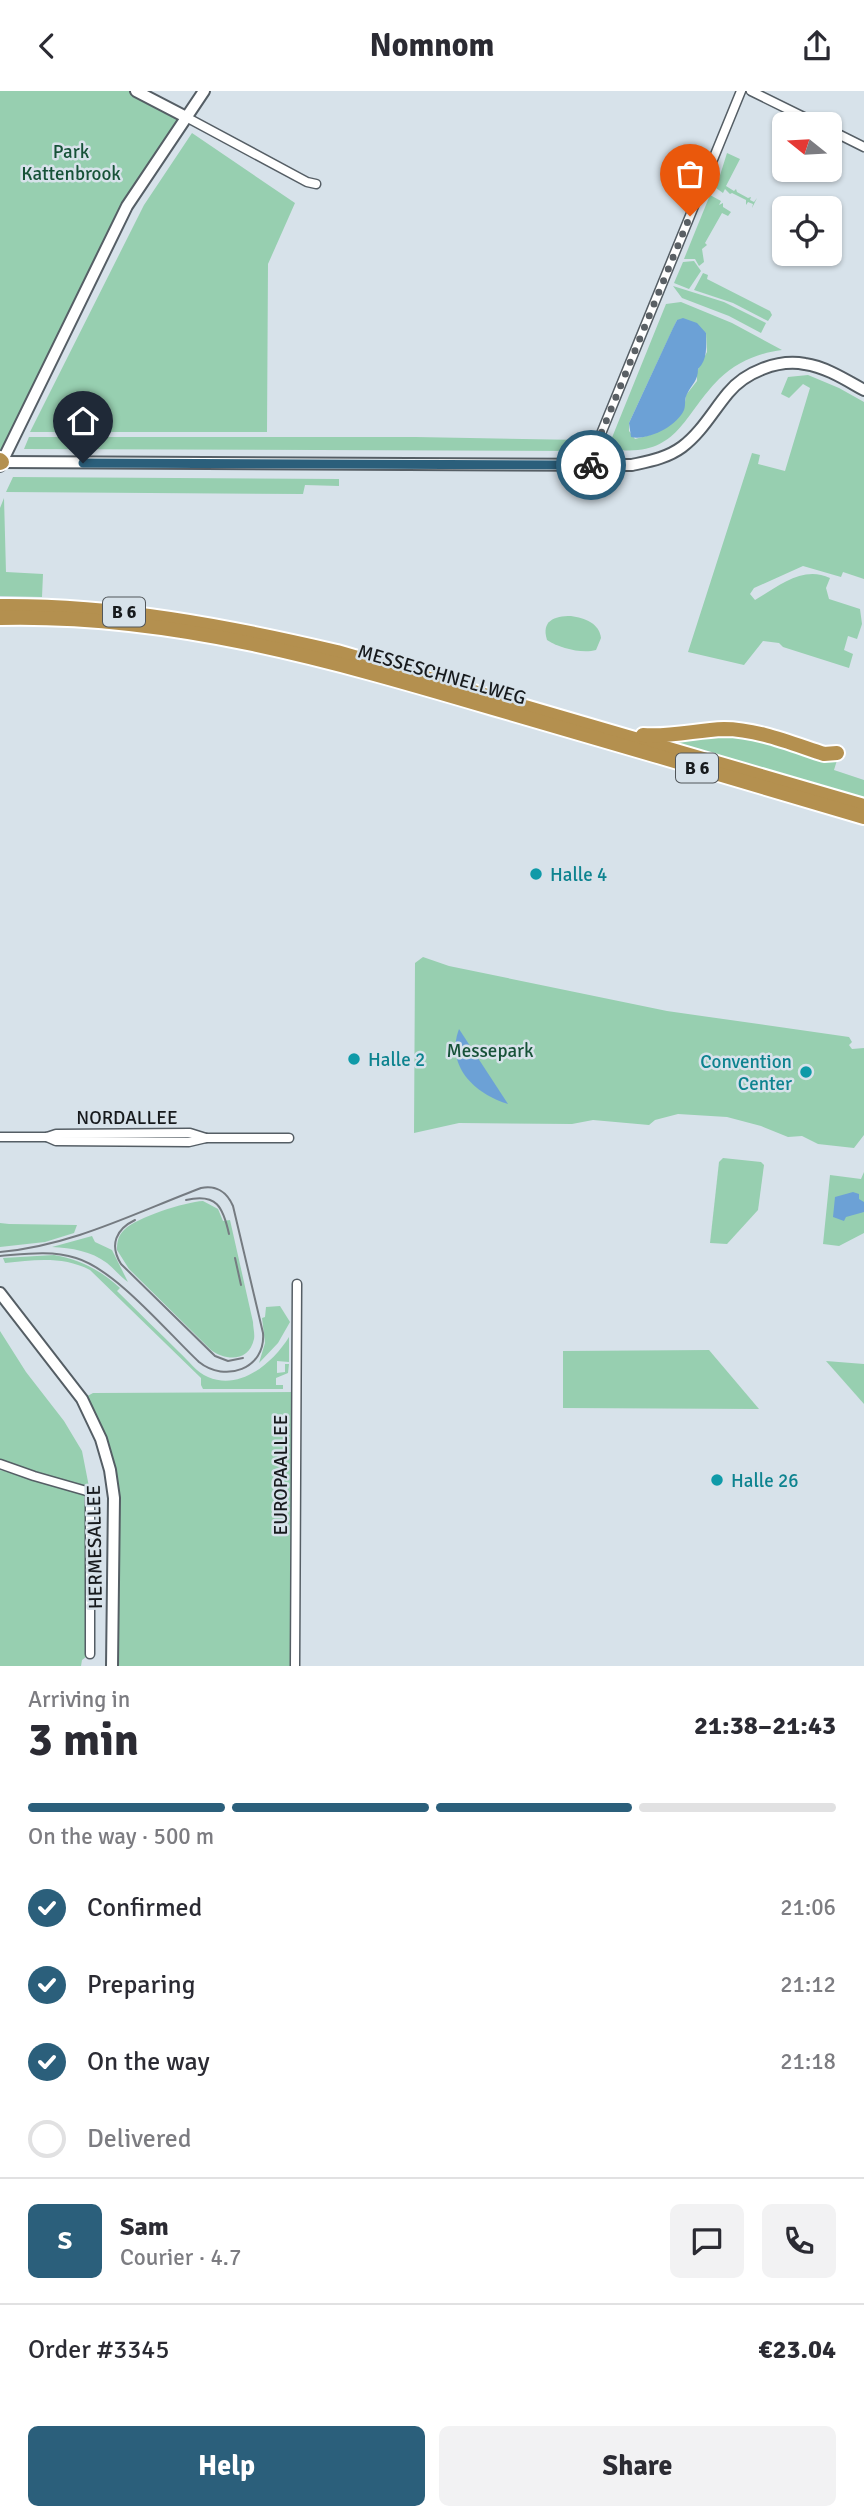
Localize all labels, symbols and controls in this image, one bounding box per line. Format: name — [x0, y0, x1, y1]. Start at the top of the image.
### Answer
text: Nomnom — [370, 26, 494, 65]
icon: back — [28, 27, 66, 65]
icon: share — [798, 27, 836, 65]
north arrow — [772, 112, 842, 182]
map controls — [772, 112, 842, 266]
park label: Park Kattenbrook — [21, 140, 121, 186]
pin — [660, 144, 720, 216]
icon: bag — [671, 155, 709, 193]
button: locate — [772, 196, 842, 266]
pin — [53, 391, 113, 463]
icon: home — [64, 402, 102, 440]
courier — [556, 430, 626, 500]
icon: bike — [572, 446, 610, 484]
road number: B 6 — [103, 597, 145, 627]
street label: MESSESCHNELLWEG — [355, 639, 529, 710]
road number: B 6 — [676, 753, 718, 783]
place label: Halle 4 — [550, 863, 607, 887]
marker: Halle 4 — [528, 866, 544, 882]
park label: Messepark — [446, 1039, 534, 1063]
place label: Halle 2 — [368, 1048, 425, 1072]
place label: Convention Center — [700, 1050, 792, 1096]
marker: Halle 2 — [346, 1051, 362, 1067]
marker: Convention Center — [798, 1064, 814, 1080]
street label: NORDALLEE — [76, 1106, 178, 1130]
street label: EUROPAALLEE — [269, 1415, 293, 1535]
place label: Halle 26 — [731, 1469, 798, 1493]
marker: Halle 26 — [709, 1472, 725, 1488]
street label: HERMESALLEE — [82, 1485, 108, 1609]
text: Arriving in — [28, 1685, 130, 1714]
text: 21:38–21:43 — [694, 1710, 836, 1742]
text: 3 min — [28, 1712, 139, 1768]
text: On the way · 500 m — [28, 1822, 214, 1851]
icon: check — [28, 1889, 66, 1927]
text: Confirmed — [87, 1892, 202, 1924]
text: 21:06 — [780, 1893, 836, 1922]
icon: check — [28, 1966, 66, 2004]
text: Preparing — [87, 1969, 195, 2001]
text: 21:12 — [780, 1970, 836, 1999]
icon: check — [28, 2043, 66, 2081]
text: On the way — [87, 2046, 210, 2078]
text: 21:18 — [780, 2047, 836, 2076]
text: Delivered — [87, 2123, 192, 2155]
button: chat — [670, 2204, 744, 2278]
button: phone — [762, 2204, 836, 2278]
text: Sam — [120, 2211, 169, 2243]
text: S — [58, 2225, 72, 2257]
text: Courier · 4.7 — [120, 2243, 241, 2272]
text: Order #3345 — [28, 2334, 169, 2366]
text: €23.04 — [758, 2334, 836, 2366]
button: Help — [28, 2426, 425, 2506]
button: Share — [439, 2426, 836, 2506]

